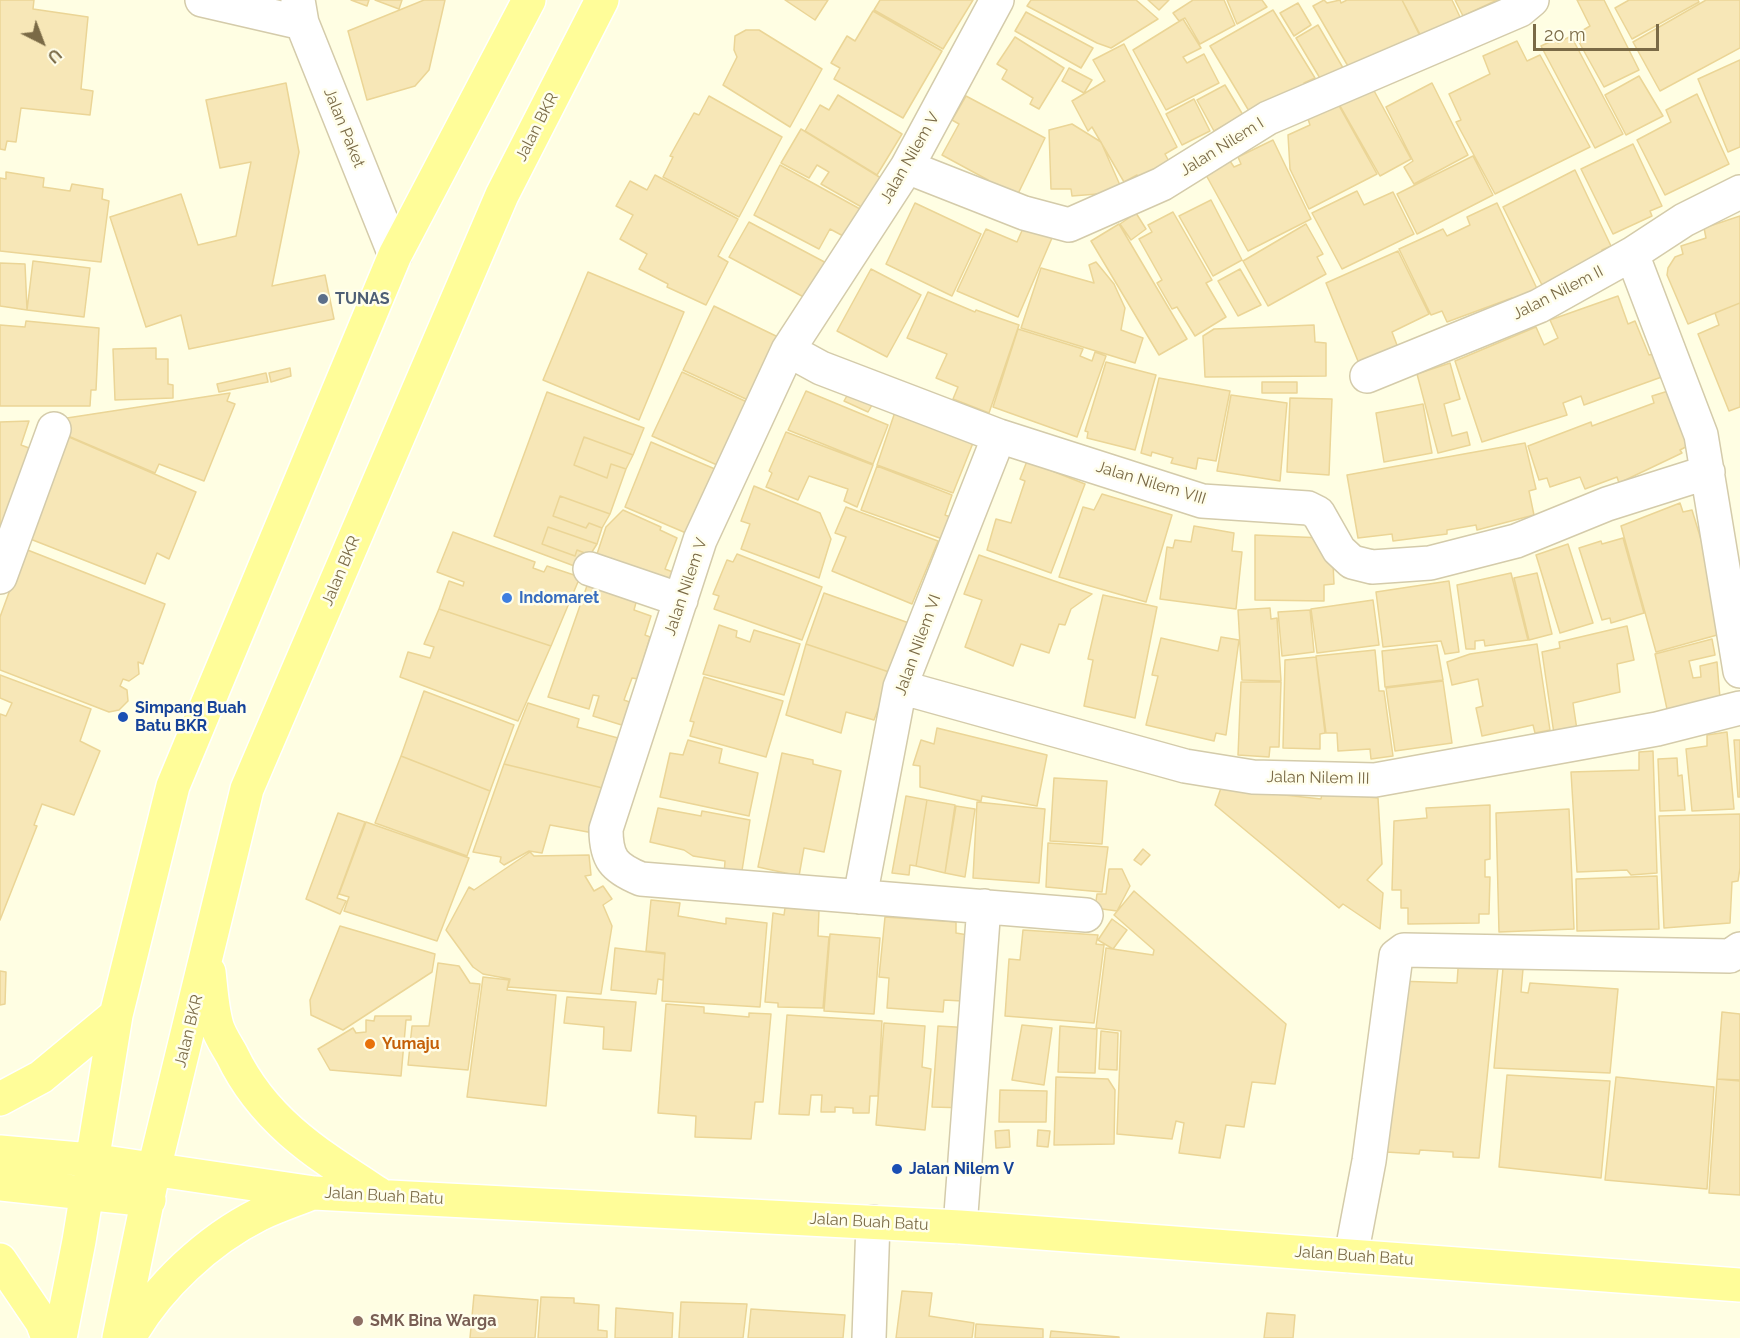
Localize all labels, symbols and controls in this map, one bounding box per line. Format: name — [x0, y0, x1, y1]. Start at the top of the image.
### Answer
north arrow — [12, 12, 72, 72]
scale bar — [1536, 12, 1662, 50]
text: 20 m — [1544, 24, 1586, 45]
text: U — [44, 45, 65, 67]
street label: Jalan Paket — [319, 85, 369, 171]
street label: Jalan BKR — [512, 90, 562, 164]
street label: Jalan Nilem V — [876, 109, 944, 207]
street label: Jalan Nilem I — [1177, 114, 1267, 180]
street label: Jalan Nilem II — [1510, 262, 1606, 324]
place label: TUNAS — [335, 289, 390, 309]
marker: TUNAS — [316, 292, 330, 306]
street label: Jalan Nilem VIII — [1094, 457, 1208, 509]
street label: Jalan BKR — [318, 533, 364, 609]
street label: Jalan Nilem V — [660, 536, 712, 638]
place label: Indomaret — [519, 588, 599, 608]
marker: Indomaret — [500, 591, 514, 605]
street label: Jalan Nilem VI — [891, 592, 945, 698]
place label: Simpang Buah Batu BKR — [135, 698, 246, 736]
marker: Simpang Buah Batu BKR — [116, 710, 130, 724]
street label: Jalan Nilem III — [1266, 768, 1370, 788]
street label: Jalan BKR — [171, 993, 207, 1069]
place label: Yumaju — [382, 1034, 440, 1054]
marker: Yumaju — [363, 1037, 377, 1051]
place label: Jalan Nilem V — [909, 1159, 1014, 1179]
marker: Jalan Nilem V — [890, 1162, 904, 1176]
street label: Jalan Buah Batu — [324, 1183, 444, 1209]
street label: Jalan Buah Batu — [809, 1209, 929, 1235]
street label: Jalan Buah Batu — [1294, 1242, 1414, 1270]
place label: SMK Bina Warga — [370, 1311, 496, 1331]
marker: SMK Bina Warga — [351, 1314, 365, 1328]

